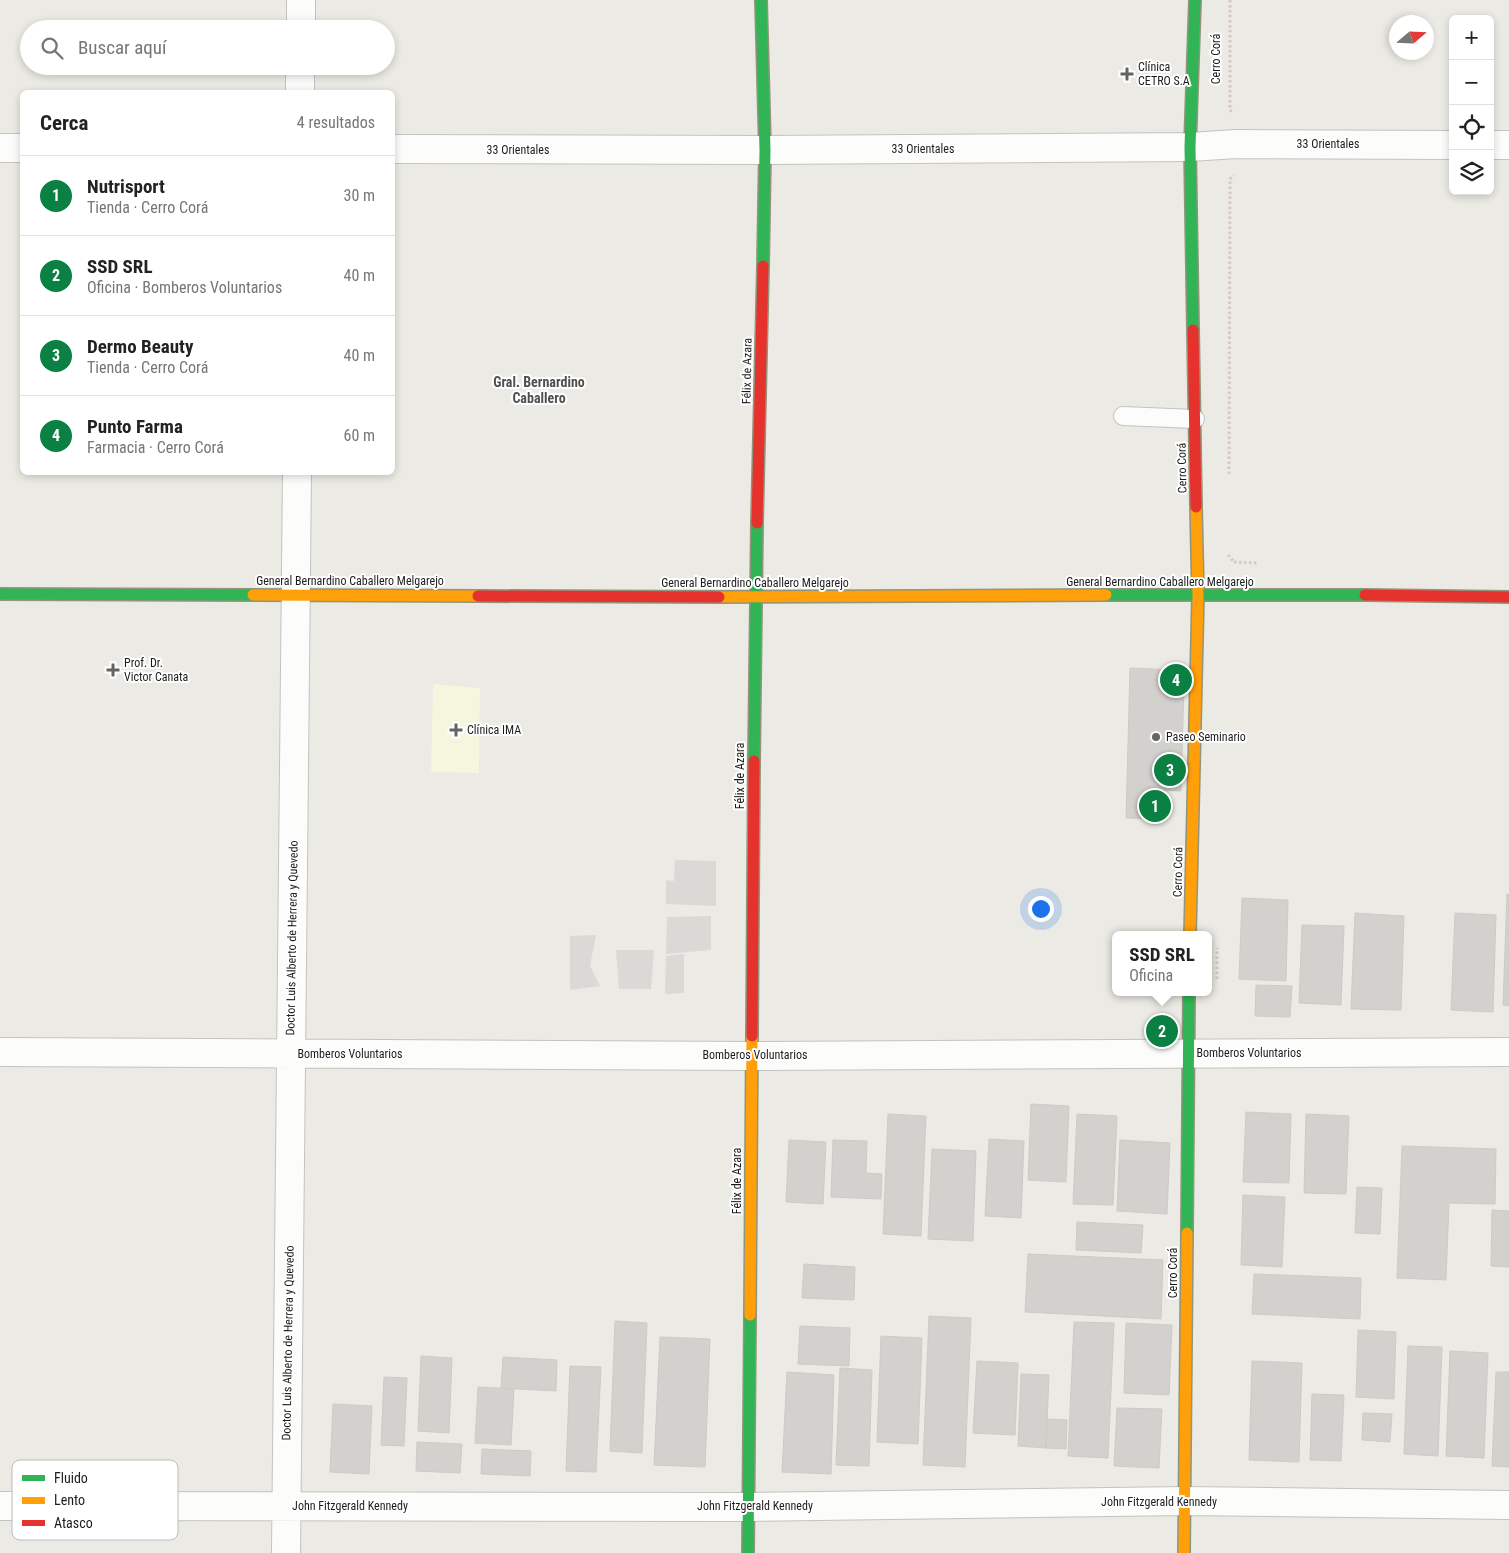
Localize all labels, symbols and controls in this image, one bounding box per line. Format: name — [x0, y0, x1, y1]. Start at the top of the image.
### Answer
north arrow — [1389, 15, 1434, 60]
map controls — [1449, 15, 1494, 195]
button: + — [1449, 15, 1494, 60]
search box — [20, 20, 395, 75]
icon: search — [38, 34, 66, 62]
street label: Cerro Corá — [1209, 34, 1223, 84]
text: Buscar aquí — [78, 36, 167, 59]
place label: Clínica CETRO S.A — [1138, 60, 1190, 88]
button: − — [1449, 60, 1494, 105]
marker: Clínica CETRO S.A — [1120, 67, 1134, 81]
button: locate — [1449, 105, 1494, 150]
text: Cerca — [40, 111, 88, 135]
text: 4 resultados — [297, 113, 375, 132]
street label: 33 Orientales — [1297, 137, 1359, 151]
street label: 33 Orientales — [892, 142, 954, 156]
street label: 33 Orientales — [487, 143, 549, 157]
button: layers — [1449, 150, 1494, 195]
text: Nutrisport — [87, 175, 165, 198]
text: 1 — [52, 186, 60, 205]
text: 30 m — [343, 186, 375, 205]
text: Tienda · Cerro Corá — [87, 198, 208, 217]
text: SSD SRL — [87, 255, 152, 278]
text: 2 — [52, 266, 60, 285]
text: 40 m — [343, 266, 375, 285]
text: Oficina · Bomberos Voluntarios — [87, 278, 282, 297]
text: Dermo Beauty — [87, 335, 193, 358]
street label: Félix de Azara — [739, 337, 755, 404]
text: 3 — [52, 346, 60, 365]
text: 40 m — [343, 346, 375, 365]
text: Tienda · Cerro Corá — [87, 358, 208, 377]
district label: Gral. Bernardino Caballero — [493, 374, 585, 406]
text: Punto Farma — [87, 415, 183, 438]
text: 4 — [52, 426, 60, 445]
text: 60 m — [343, 426, 375, 445]
text: Farmacia · Cerro Corá — [87, 438, 224, 457]
street label: Cerro Corá — [1175, 442, 1189, 493]
street label: General Bernardino Caballero Melgarejo — [256, 574, 444, 588]
street label: General Bernardino Caballero Melgarejo — [1066, 575, 1254, 589]
street label: General Bernardino Caballero Melgarejo — [661, 576, 849, 590]
place label: Prof. Dr. Victor Canata — [124, 656, 189, 684]
pin: 4 — [1160, 661, 1192, 699]
marker: Prof. Dr. Victor Canata — [106, 663, 120, 677]
marker: Clínica IMA — [449, 723, 463, 737]
place label: Clínica IMA — [467, 723, 521, 737]
place label: Paseo Seminario — [1166, 730, 1246, 744]
marker: Paseo Seminario — [1150, 731, 1162, 743]
street label: Félix de Azara — [733, 743, 747, 809]
pin: 3 — [1154, 751, 1186, 789]
pin: 1 — [1139, 787, 1171, 825]
street label: Doctor Luis Alberto de Herrera y Quevedo — [283, 840, 301, 1036]
street label: Cerro Corá — [1171, 846, 1185, 897]
your location — [1028, 896, 1054, 922]
popup — [1112, 931, 1212, 996]
text: SSD SRL — [1129, 943, 1195, 966]
text: Oficina — [1129, 966, 1173, 985]
pin: 2 — [1146, 1012, 1178, 1050]
street label: Bomberos Voluntarios — [1197, 1046, 1302, 1060]
street label: Bomberos Voluntarios — [298, 1047, 403, 1061]
street label: Bomberos Voluntarios — [703, 1048, 808, 1062]
street label: Félix de Azara — [730, 1148, 744, 1214]
street label: Doctor Luis Alberto de Herrera y Quevedo — [279, 1245, 297, 1441]
street label: Cerro Corá — [1166, 1248, 1180, 1298]
legend — [12, 1460, 178, 1540]
text: Fluido — [54, 1470, 88, 1486]
text: Lento — [54, 1492, 85, 1508]
street label: John Fitzgerald Kennedy — [1101, 1495, 1217, 1509]
street label: John Fitzgerald Kennedy — [292, 1499, 408, 1513]
street label: John Fitzgerald Kennedy — [697, 1499, 813, 1513]
text: Atasco — [54, 1515, 93, 1531]

